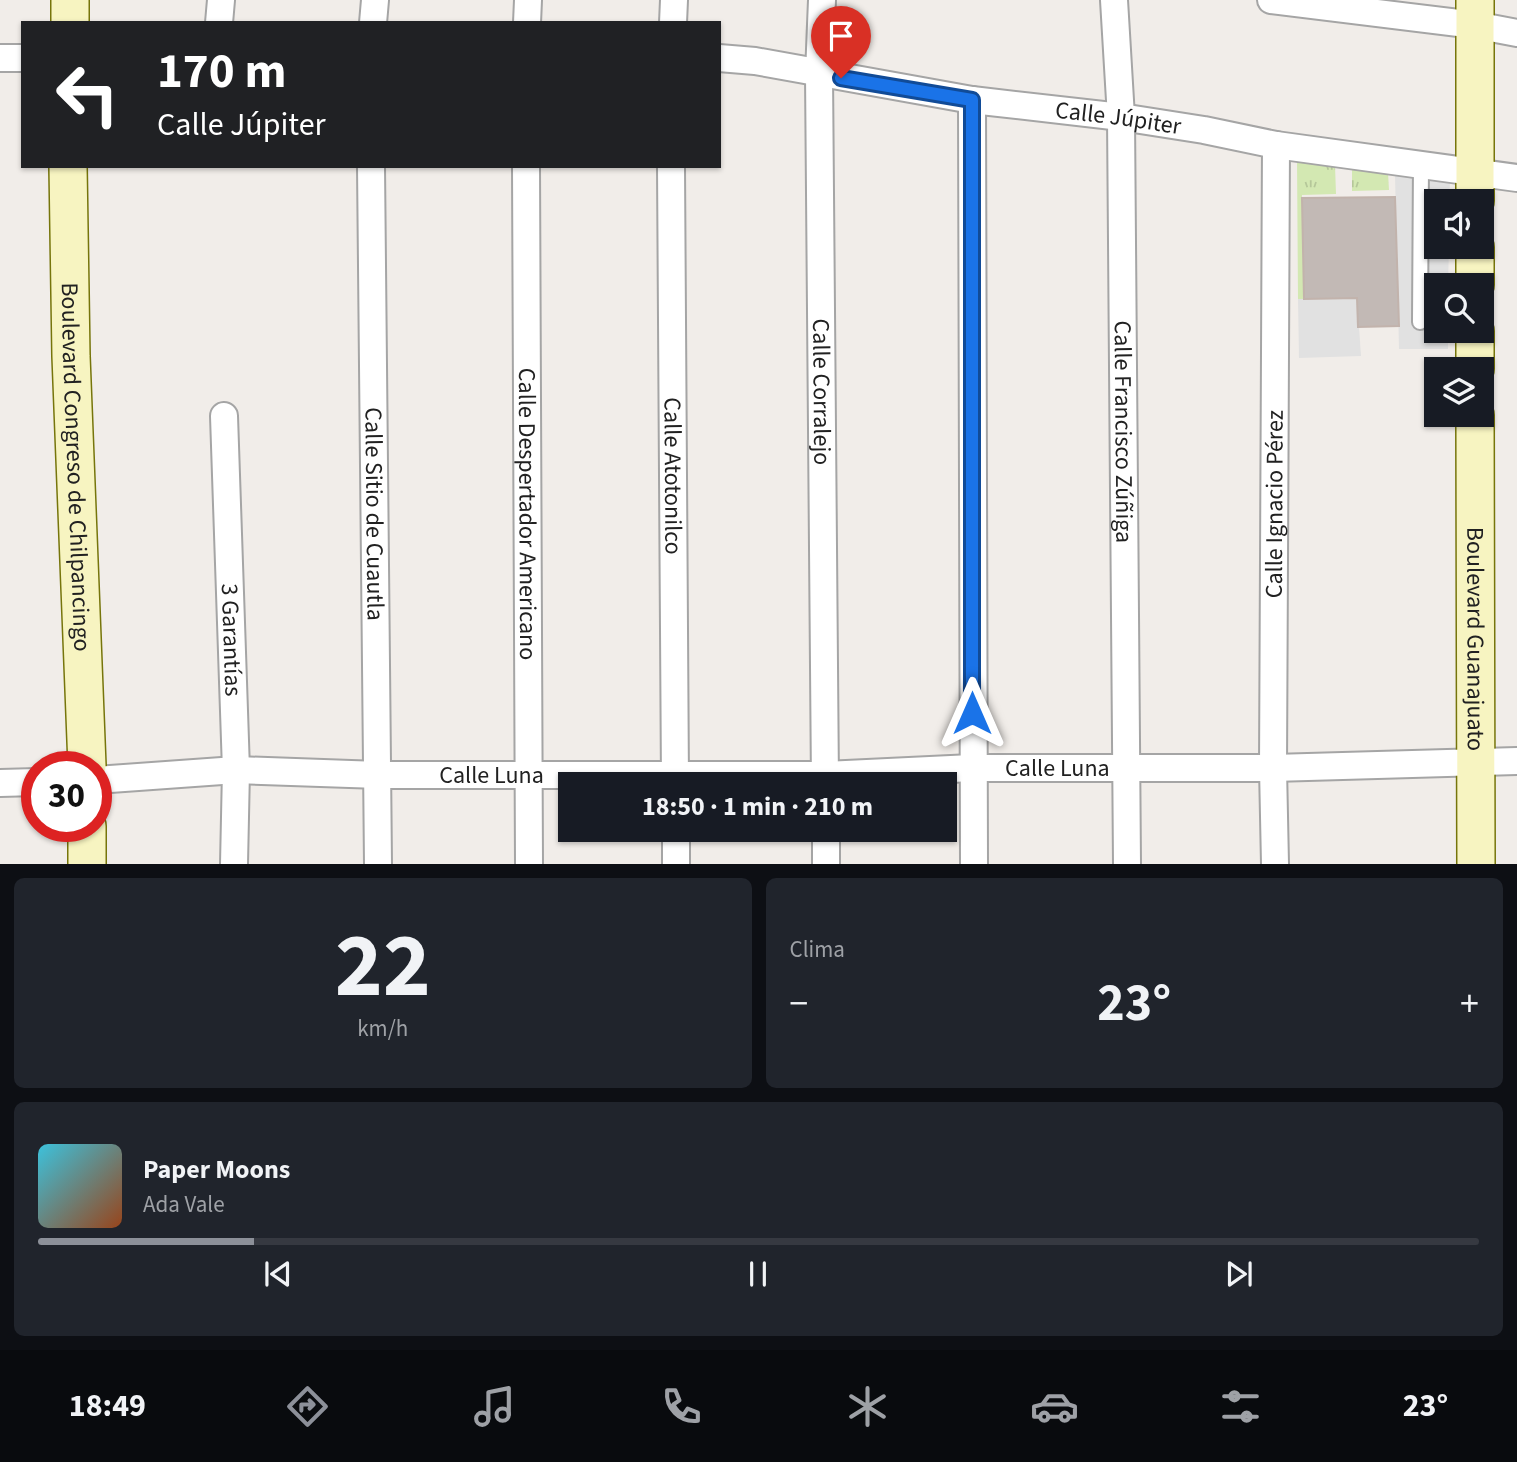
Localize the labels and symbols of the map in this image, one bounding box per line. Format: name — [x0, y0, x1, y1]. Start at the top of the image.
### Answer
pin — [811, 6, 871, 78]
street label: Calle Júpiter — [1054, 92, 1184, 144]
street label: Boulevard Congreso de Chilpancingo — [52, 282, 100, 652]
street label: Calle Corralejo — [804, 318, 840, 465]
street label: Calle Francisco Zúñiga — [1105, 320, 1142, 543]
street label: Calle Despertador Americano — [509, 368, 546, 660]
street label: Calle Atotonilco — [655, 397, 691, 555]
street label: Calle Sitio de Cuautla — [356, 407, 393, 621]
street label: Calle Ignacio Pérez — [1256, 410, 1292, 598]
street label: Boulevard Guanajuato — [1458, 527, 1493, 751]
street label: 3 Garantías — [212, 583, 251, 697]
position arrow — [935, 676, 1009, 750]
speed limit sign: 30 — [21, 751, 112, 842]
street label: Calle Luna — [1005, 751, 1110, 786]
street label: Calle Luna — [439, 758, 544, 793]

